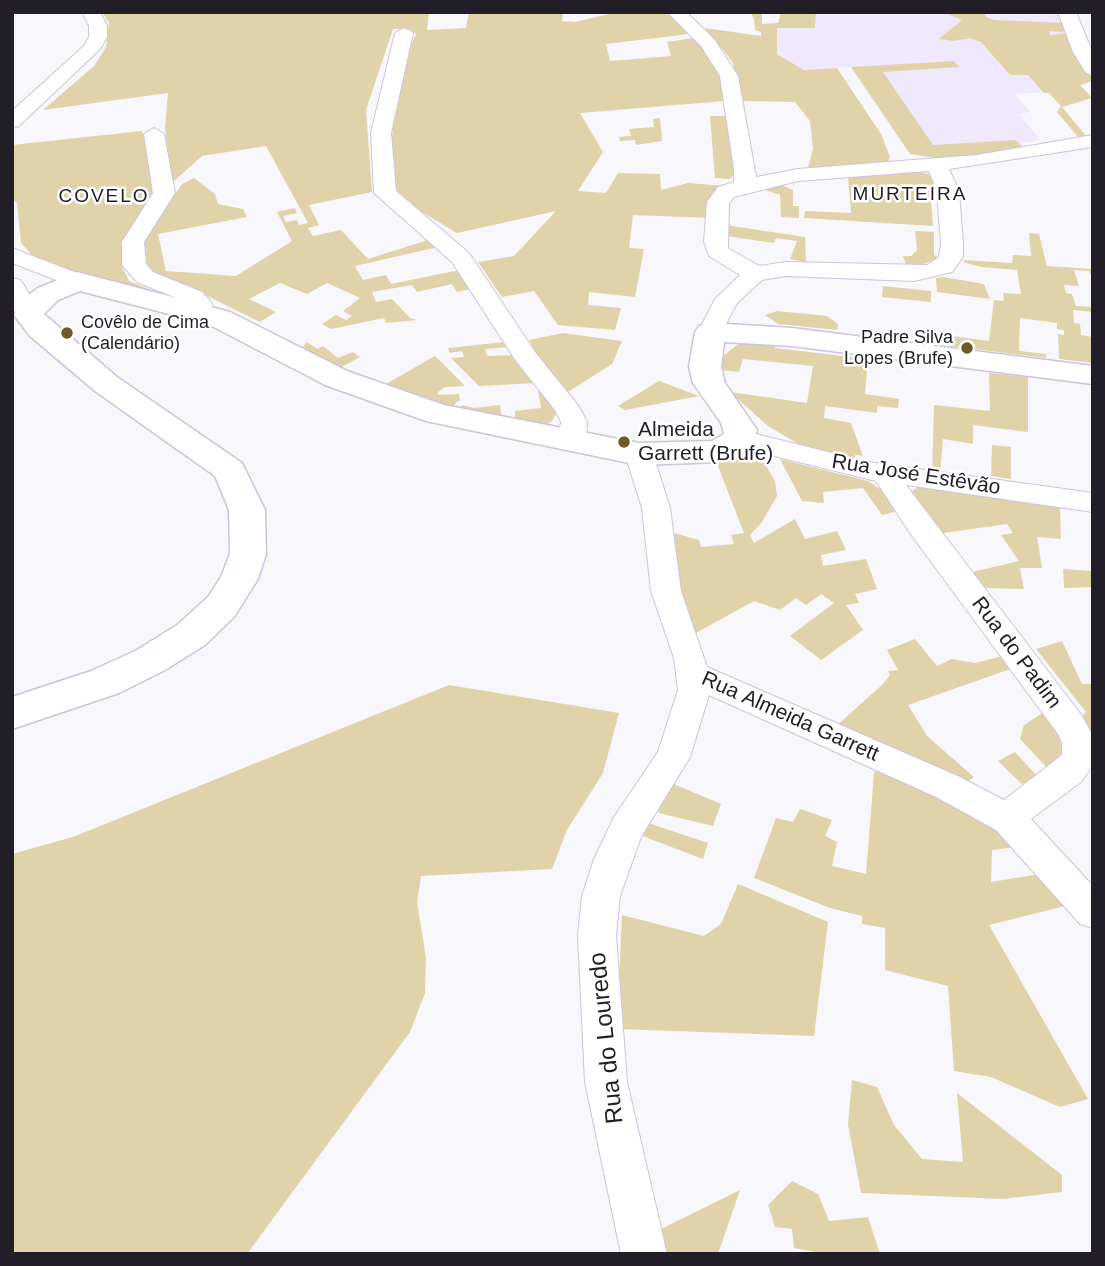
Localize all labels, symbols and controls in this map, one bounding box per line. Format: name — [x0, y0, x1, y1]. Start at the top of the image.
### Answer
district label: MURTEIRA — [854, 184, 966, 206]
district label: COVELO — [59, 186, 149, 208]
place label: Covêlo de Cima (Calendário) — [81, 312, 209, 354]
marker: Covêlo de Cima (Calendário) — [59, 325, 75, 341]
place label: Padre Silva Lopes (Brufe) — [844, 327, 953, 370]
marker: Padre Silva Lopes (Brufe) — [959, 340, 975, 356]
place label: Almeida Garrett (Brufe) — [638, 417, 773, 467]
marker: Almeida Garrett (Brufe) — [616, 434, 632, 450]
street label: Rua José Estêvão — [830, 449, 1002, 501]
street label: Rua do Padim — [966, 592, 1066, 714]
street label: Rua Almeida Garrett — [697, 667, 883, 767]
street label: Rua do Louredo — [584, 951, 630, 1125]

